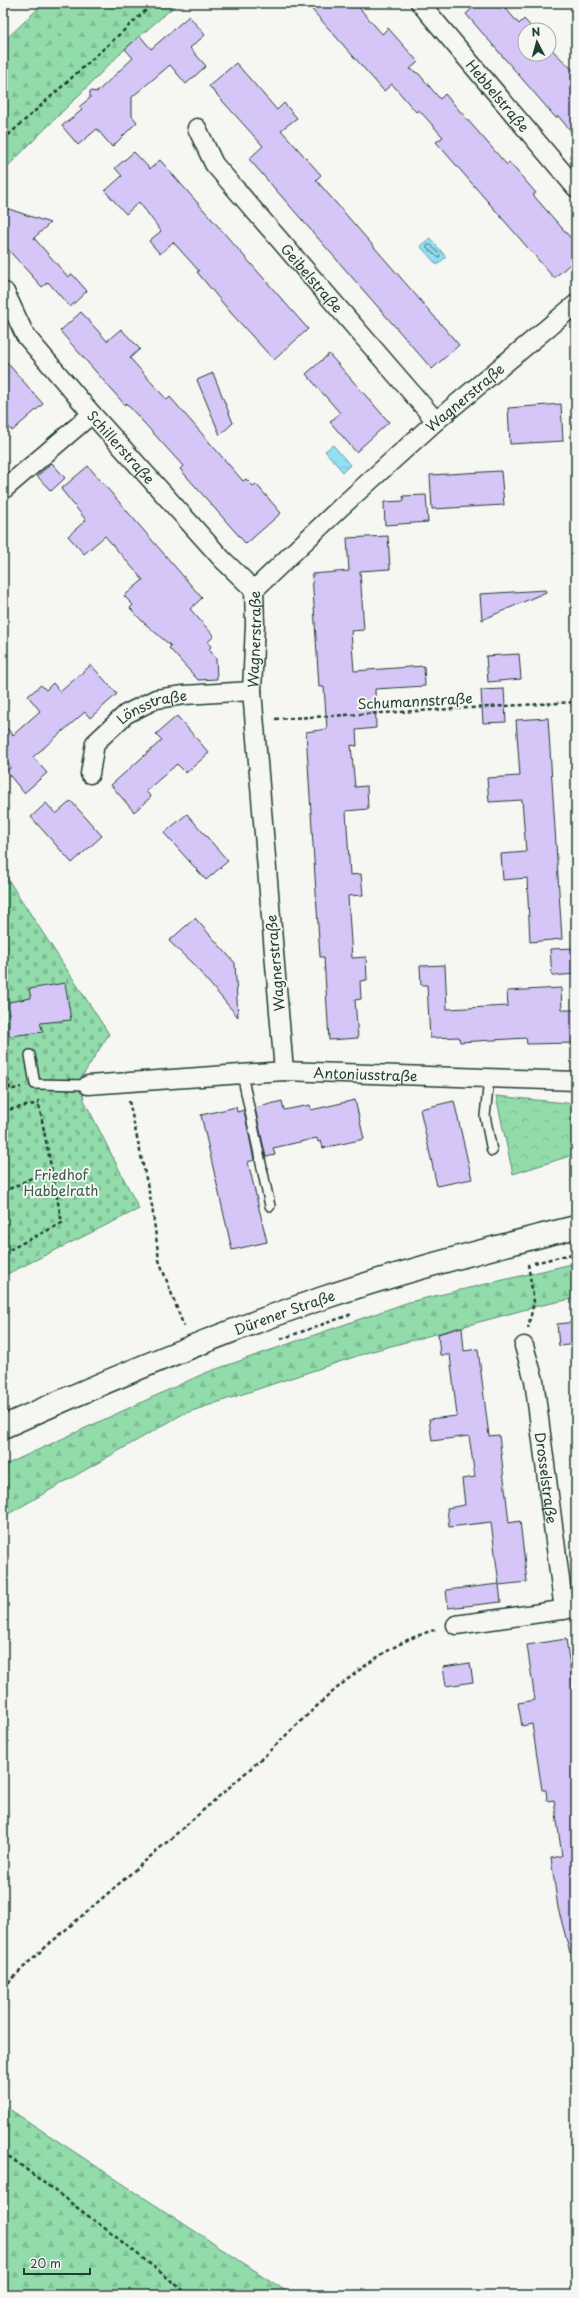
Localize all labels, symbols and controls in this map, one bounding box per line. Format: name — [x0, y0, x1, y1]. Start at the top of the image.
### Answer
north arrow — [517, 22, 557, 62]
text: N — [531, 23, 541, 40]
street label: Hebbelstraße — [461, 55, 535, 136]
street label: Geibelstraße — [276, 238, 348, 317]
street label: Wagnerstraße — [421, 358, 508, 436]
street label: Schillerstraße — [83, 405, 160, 488]
street label: Wagnerstraße — [242, 591, 266, 688]
street label: Lönsstraße — [111, 684, 188, 729]
street label: Schumannstraße — [357, 687, 473, 715]
street label: Wagnerstraße — [260, 914, 290, 1012]
street label: Antoniusstraße — [313, 1062, 418, 1086]
park label: Friedhof Habbelrath — [23, 1164, 99, 1201]
street label: Dürener Straße — [231, 1284, 338, 1340]
street label: Drosselstraße — [530, 1431, 563, 1525]
scale bar — [24, 2250, 90, 2276]
text: 20 m — [30, 2254, 61, 2272]

